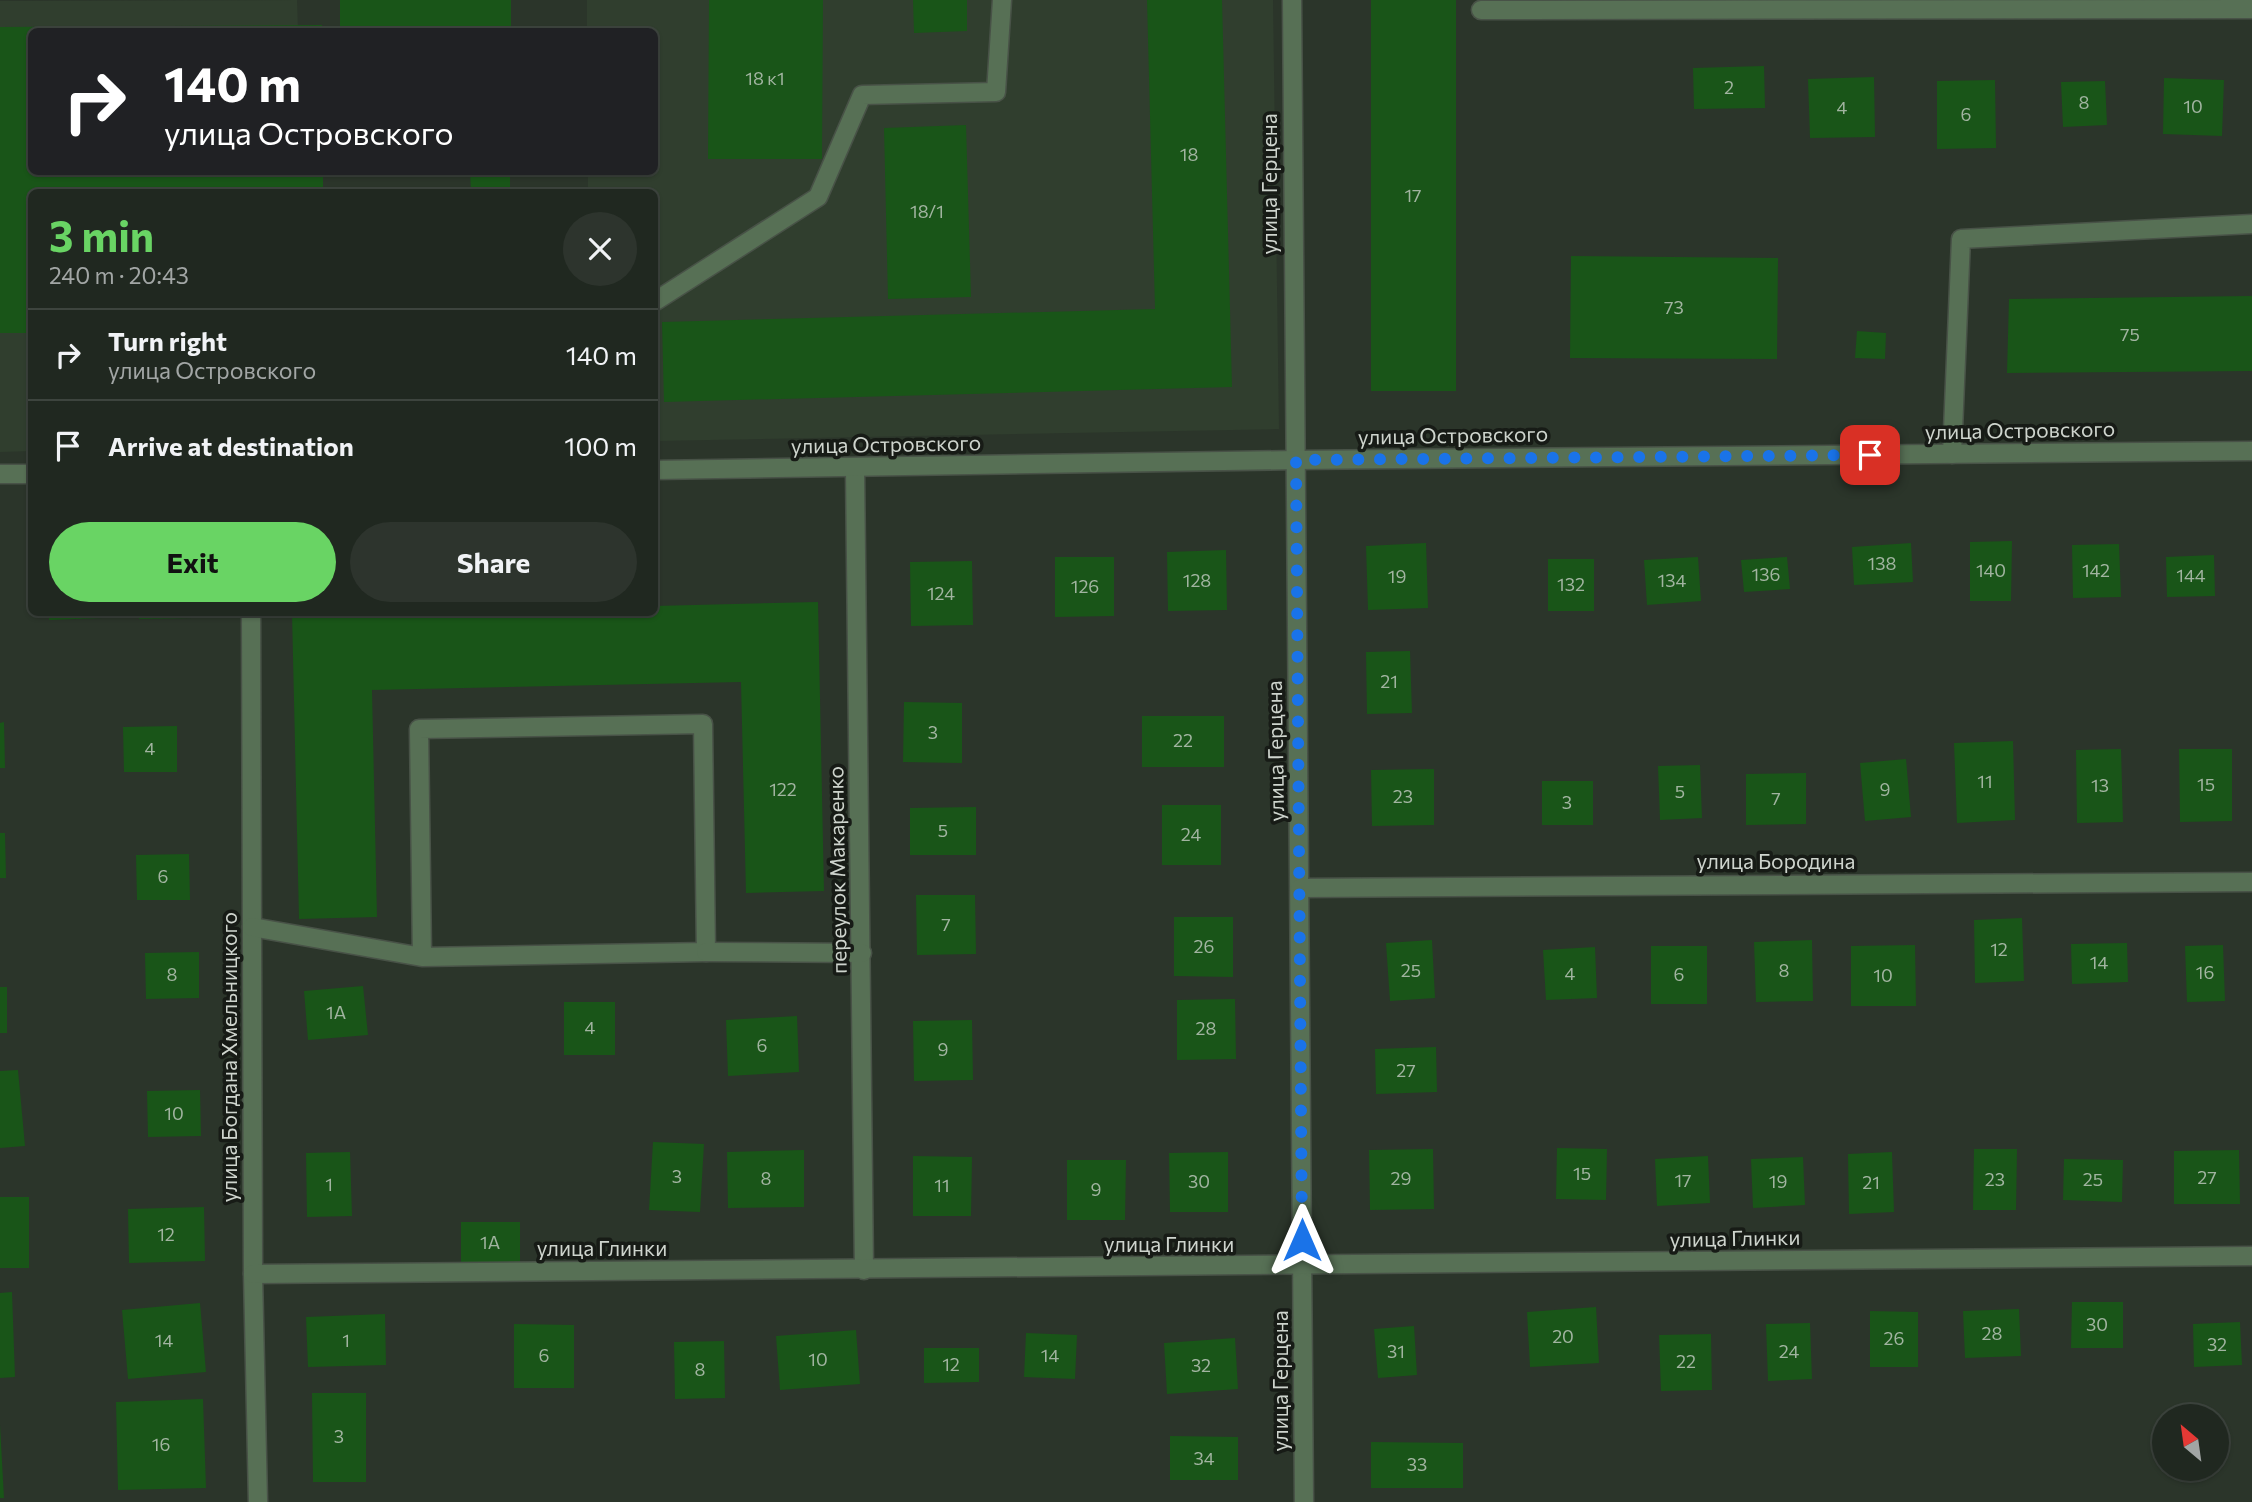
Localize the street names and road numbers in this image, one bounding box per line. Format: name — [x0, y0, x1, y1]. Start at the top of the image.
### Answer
street label: улица Герцена — [1256, 113, 1281, 255]
street label: улица Островского — [1925, 415, 2115, 444]
street label: улица Островского — [1358, 420, 1548, 449]
street label: улица Островского — [791, 429, 981, 458]
street label: улица Герцена — [1261, 680, 1288, 822]
street label: переулок Макаренко — [822, 766, 851, 974]
street label: улица Бородина — [1696, 848, 1856, 873]
street label: улица Богдана Хмельницкого — [216, 912, 241, 1202]
street label: улица Глинки — [1669, 1224, 1801, 1251]
street label: улица Глинки — [1104, 1231, 1234, 1256]
street label: улица Глинки — [537, 1235, 667, 1260]
street label: улица Герцена — [1267, 1310, 1292, 1452]

